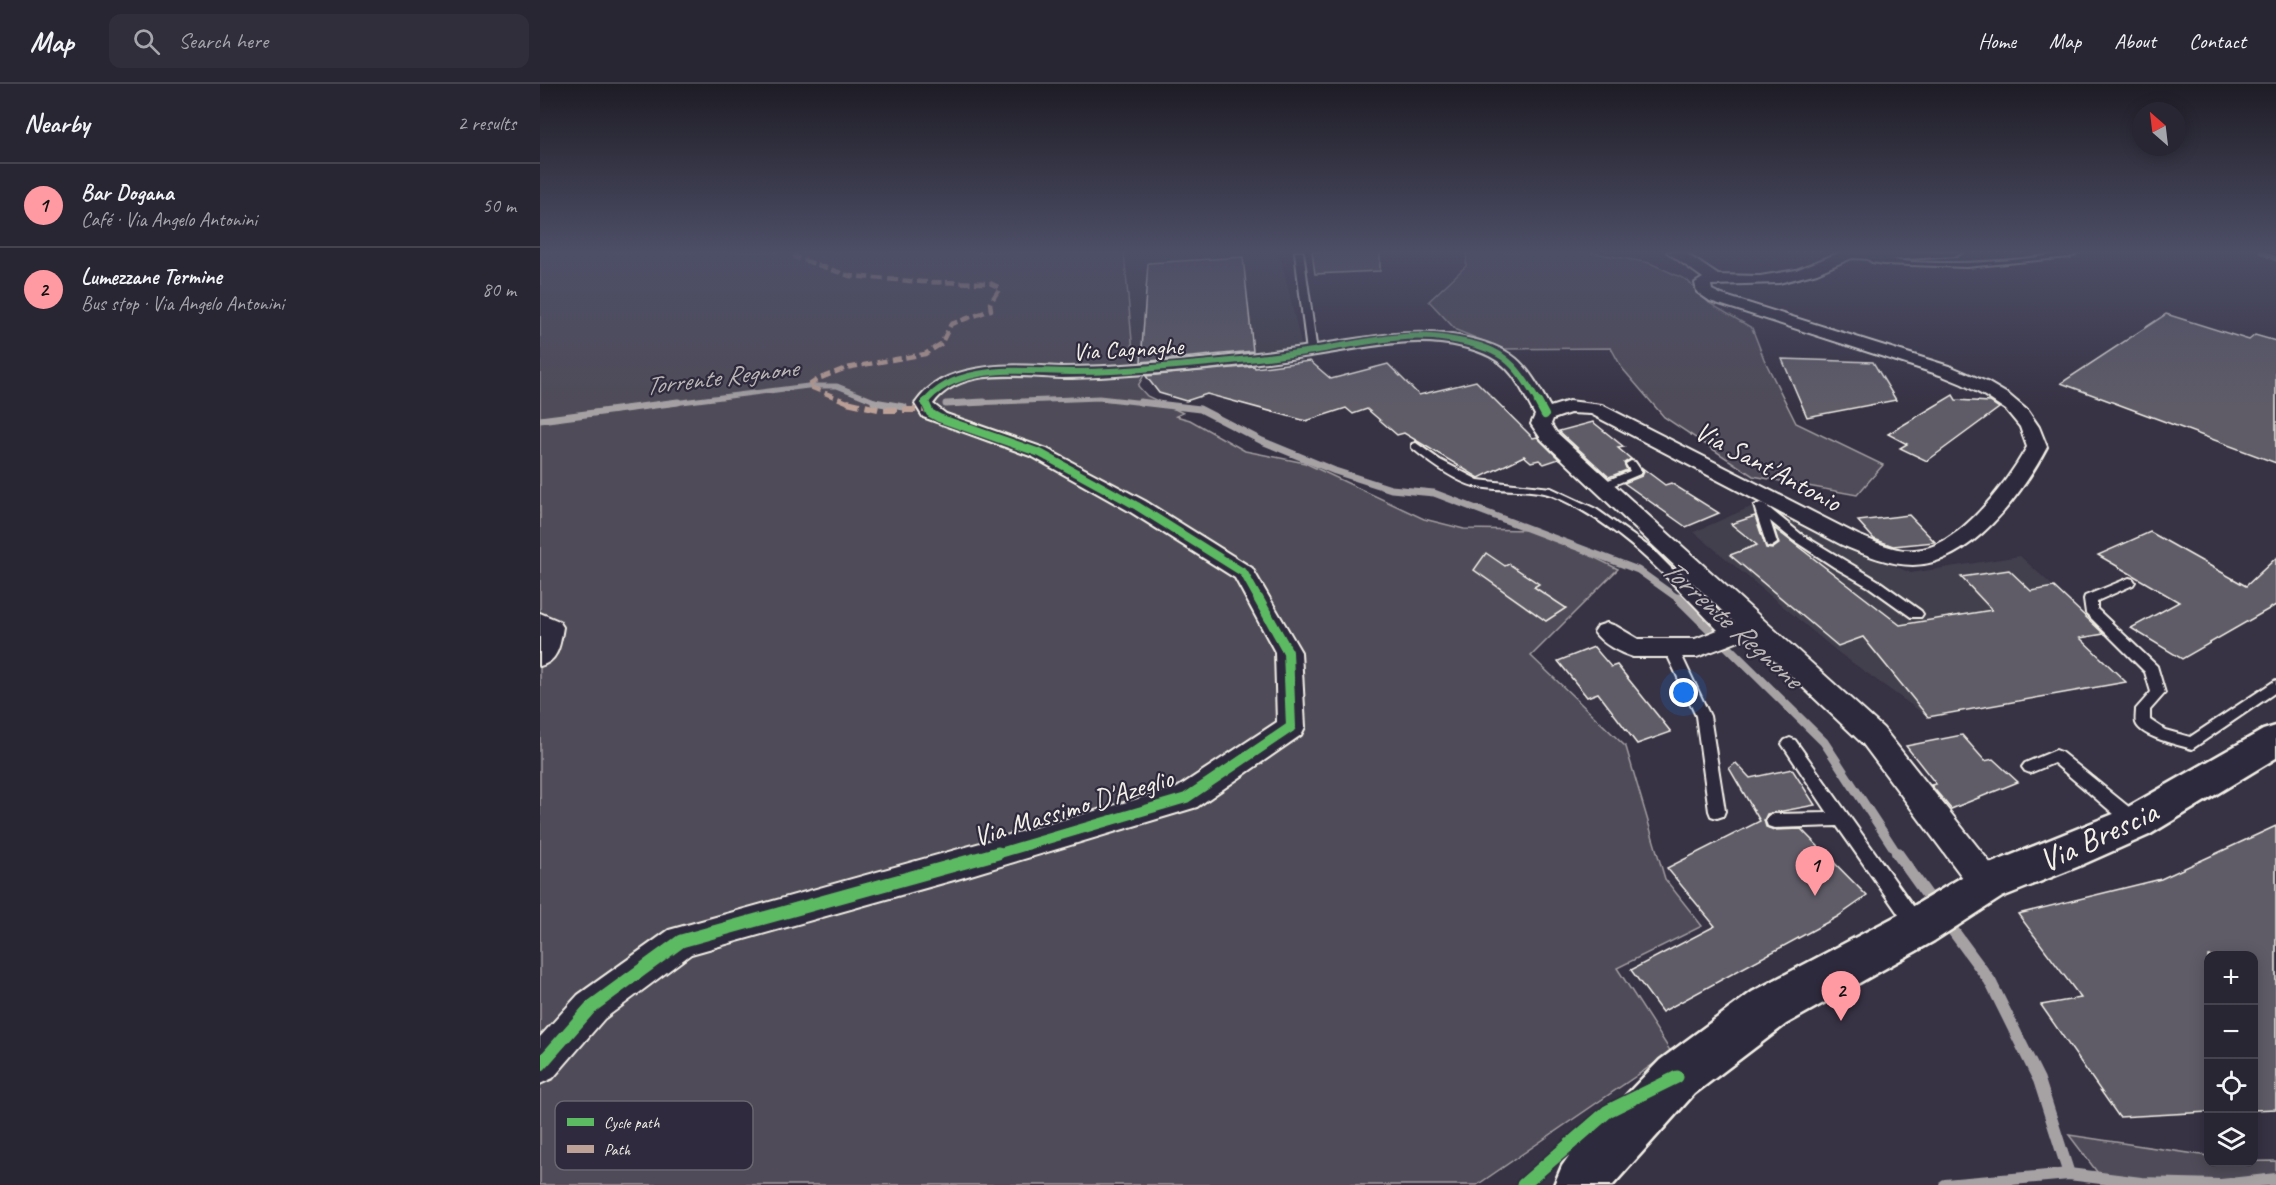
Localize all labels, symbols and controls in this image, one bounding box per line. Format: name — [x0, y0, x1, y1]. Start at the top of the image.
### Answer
search box — [109, 14, 529, 68]
text: Map — [30, 24, 73, 59]
icon: search — [130, 25, 163, 58]
text: Search here — [178, 27, 268, 55]
text: Home — [1978, 28, 2016, 54]
text: Map — [2049, 28, 2081, 54]
text: About — [2114, 28, 2156, 54]
text: Contact — [2189, 28, 2246, 54]
north arrow — [2132, 102, 2186, 156]
text: Nearby — [24, 107, 89, 140]
text: 2 results — [457, 111, 516, 136]
text: Bar Dogana — [81, 179, 174, 207]
text: 1 — [39, 193, 48, 218]
text: 50 m — [482, 193, 516, 218]
text: Café · Via Angelo Antonini — [81, 207, 257, 232]
text: Lumezzane Termine — [81, 263, 222, 291]
text: 2 — [39, 277, 48, 302]
text: 80 m — [482, 277, 516, 302]
text: Bus stop · Via Angelo Antonini — [81, 291, 284, 316]
street label: Via Cagnaghe — [1072, 331, 1186, 367]
water label: Torrente Regnone — [643, 351, 803, 403]
street label: Via Sant'Antonio — [1689, 413, 1849, 520]
water label: Torrente Regnone — [1654, 550, 1814, 699]
your location — [1669, 678, 1698, 707]
street label: Via Massimo D'Azeglio — [969, 759, 1179, 854]
street label: Via Brescia — [2032, 790, 2166, 882]
pin: 1 — [1796, 846, 1834, 896]
map controls — [2204, 951, 2258, 1167]
button: + — [2204, 951, 2258, 1005]
pin: 2 — [1822, 972, 1860, 1021]
button: − — [2204, 1005, 2258, 1059]
button: locate — [2204, 1059, 2258, 1113]
legend — [555, 1101, 753, 1170]
text: Cycle path — [604, 1113, 660, 1133]
button: layers — [2204, 1113, 2258, 1167]
text: Path — [604, 1140, 631, 1160]

